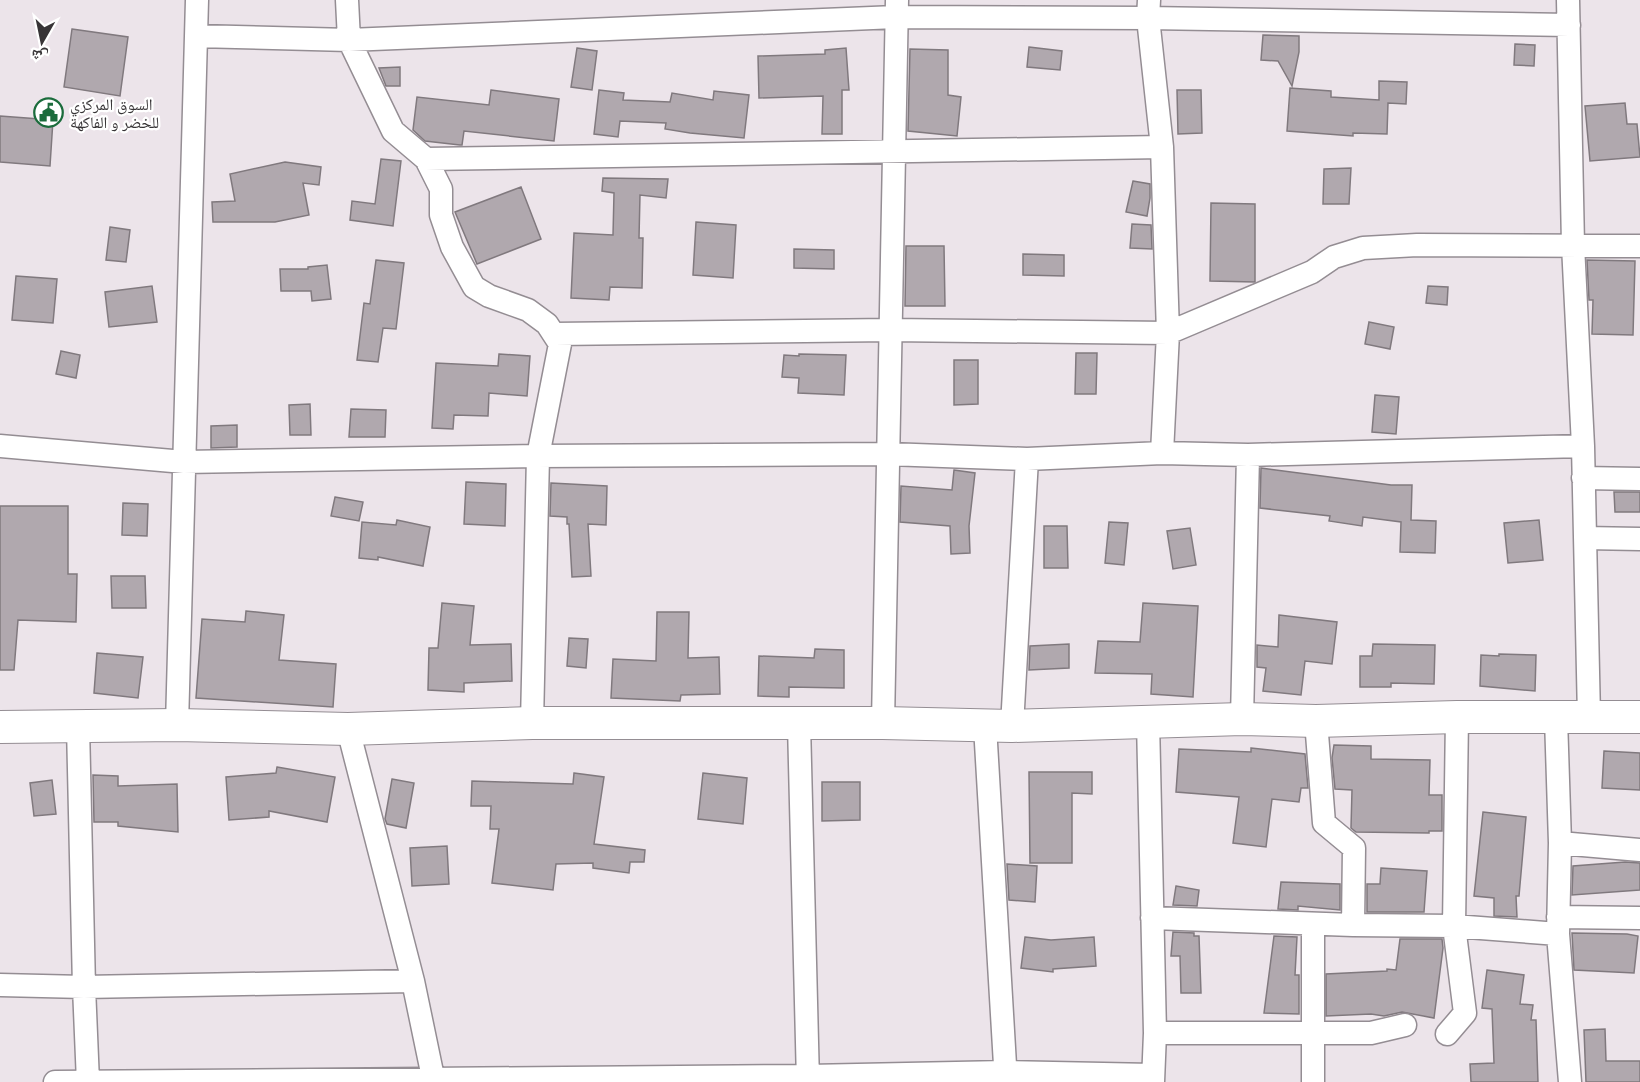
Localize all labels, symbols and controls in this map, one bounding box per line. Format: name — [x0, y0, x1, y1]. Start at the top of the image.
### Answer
north arrow — [12, 12, 72, 72]
text: ش — [30, 46, 50, 68]
place label: السوق المركزي للخضر و الفاكهة — [70, 94, 159, 132]
public building icon: السوق المركزي للخضر و الفاكهة — [33, 97, 65, 129]

